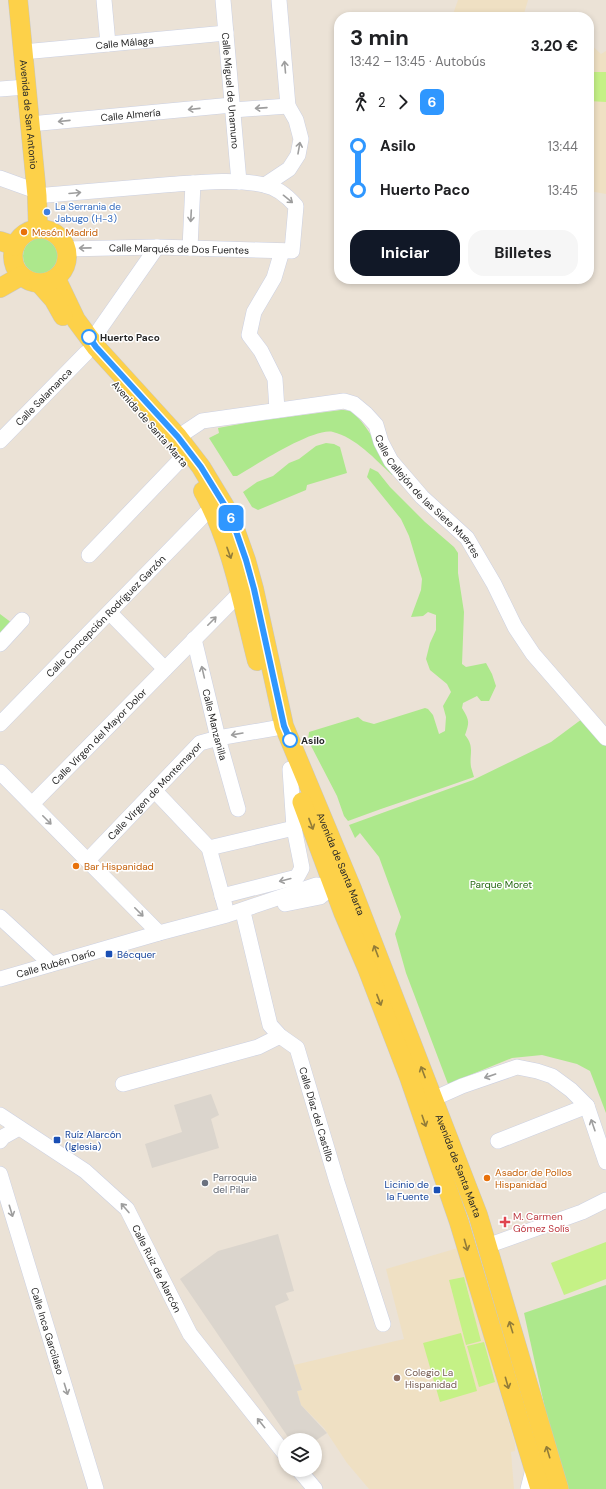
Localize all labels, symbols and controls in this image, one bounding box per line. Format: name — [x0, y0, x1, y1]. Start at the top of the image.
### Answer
text: 3 min — [350, 23, 409, 52]
street label: Calle Miguel de Unamuno — [219, 32, 243, 150]
street label: Calle Málaga — [95, 33, 154, 52]
text: 3.20 € — [531, 36, 578, 56]
text: 13:42 – 13:45 · Autobús — [350, 53, 486, 70]
street label: Avenida de San Antonio — [17, 59, 41, 170]
one-way arrow — [281, 61, 288, 74]
icon: walk — [350, 91, 372, 113]
icon: forward — [392, 91, 414, 113]
text: 6 — [428, 93, 436, 111]
text: 2 — [378, 94, 386, 111]
street label: Calle Almería — [100, 105, 161, 124]
one-way arrow — [188, 105, 201, 112]
one-way arrow — [255, 105, 268, 112]
one-way arrow — [58, 118, 71, 125]
text: Asilo — [380, 136, 416, 156]
text: 13:44 — [548, 138, 578, 155]
one-way arrow — [295, 141, 303, 154]
text: Huerto Paco — [380, 180, 470, 200]
text: 13:45 — [548, 182, 578, 199]
one-way arrow — [68, 189, 81, 196]
one-way arrow — [283, 194, 294, 203]
place label: La Serrania de Jabugo (H-3) — [55, 200, 121, 225]
marker: La Serrania de Jabugo (H-3) — [42, 207, 52, 217]
one-way arrow — [188, 209, 195, 222]
place label: Mesón Madrid — [32, 226, 98, 239]
marker: Mesón Madrid — [19, 227, 29, 237]
button: Iniciar — [350, 230, 460, 276]
button: Billetes — [468, 230, 578, 276]
street label: Calle Marqués de Dos Fuentes — [109, 241, 249, 257]
one-way arrow — [79, 244, 92, 252]
marker: Huerto Paco — [81, 329, 97, 345]
place label: Huerto Paco — [100, 331, 160, 344]
street label: Calle Salamanca — [12, 365, 74, 428]
street label: Avenida de Santa Marta — [109, 378, 191, 470]
street label: Calle Callejón de las Siete Muertes — [373, 433, 484, 560]
line badge: 6 — [218, 505, 244, 531]
text: 6 — [227, 509, 235, 527]
one-way arrow — [225, 546, 233, 558]
street label: Calle Concepción Rodríguez Garzón — [43, 552, 168, 680]
one-way arrow — [207, 616, 217, 626]
one-way arrow — [198, 666, 206, 679]
street label: Calle Virgen del Mayor Dolor — [48, 685, 149, 787]
street label: Calle Manzanilla — [200, 687, 230, 762]
one-way arrow — [231, 731, 244, 739]
marker: Asilo — [282, 732, 298, 748]
place label: Asilo — [301, 734, 325, 747]
street label: Calle Virgen de Montemayor — [104, 739, 205, 842]
street label: Avenida de Santa Marta — [314, 810, 368, 917]
one-way arrow — [42, 815, 52, 824]
one-way arrow — [307, 818, 315, 830]
place label: Bar Hispanidad — [84, 860, 154, 873]
marker: Bar Hispanidad — [71, 861, 81, 871]
one-way arrow — [279, 877, 292, 884]
park label: Parque Moret — [470, 878, 532, 891]
one-way arrow — [134, 907, 144, 917]
street label: Calle Rubén Darío — [15, 945, 97, 980]
one-way arrow — [372, 945, 380, 957]
place label: Bécquer — [117, 948, 156, 961]
marker: Bécquer — [104, 949, 114, 959]
one-way arrow — [376, 993, 384, 1005]
street label: Calle Díaz del Castillo — [296, 1065, 337, 1163]
one-way arrow — [419, 1067, 426, 1079]
one-way arrow — [485, 1072, 497, 1080]
street label: Avenida de Santa Marta — [433, 1112, 485, 1219]
one-way arrow — [421, 1115, 429, 1127]
one-way arrow — [589, 1119, 597, 1131]
place label: Ruíz Alarcón (Iglesia) — [65, 1128, 122, 1153]
marker: Ruíz Alarcón (Iglesia) — [52, 1135, 62, 1145]
place label: Asador de Pollos Hispanidad — [495, 1166, 572, 1191]
place label: Parroquia del Pilar — [213, 1171, 257, 1196]
marker: Asador de Pollos Hispanidad — [482, 1173, 492, 1183]
marker: Parroquia del Pilar — [200, 1178, 210, 1188]
place label: Licinio de la Fuente — [385, 1178, 429, 1203]
marker: Licinio de la Fuente — [432, 1185, 442, 1195]
one-way arrow — [120, 1203, 129, 1213]
one-way arrow — [8, 1204, 15, 1217]
place label: M. Carmen Gómez Solís — [513, 1210, 570, 1235]
marker: M. Carmen Gómez Solís — [500, 1217, 510, 1227]
street label: Calle Ruiz de Alarcón — [129, 1222, 185, 1315]
one-way arrow — [463, 1238, 470, 1251]
street label: Calle Inca Garcilaso — [28, 1286, 67, 1376]
one-way arrow — [507, 1321, 514, 1334]
place label: Colegio La Hispanidad — [405, 1366, 457, 1391]
marker: Colegio La Hispanidad — [392, 1373, 402, 1383]
one-way arrow — [504, 1376, 511, 1389]
one-way arrow — [63, 1382, 70, 1395]
one-way arrow — [256, 1418, 265, 1429]
map controls — [278, 1433, 322, 1477]
button: layers — [278, 1433, 322, 1477]
one-way arrow — [544, 1445, 551, 1458]

